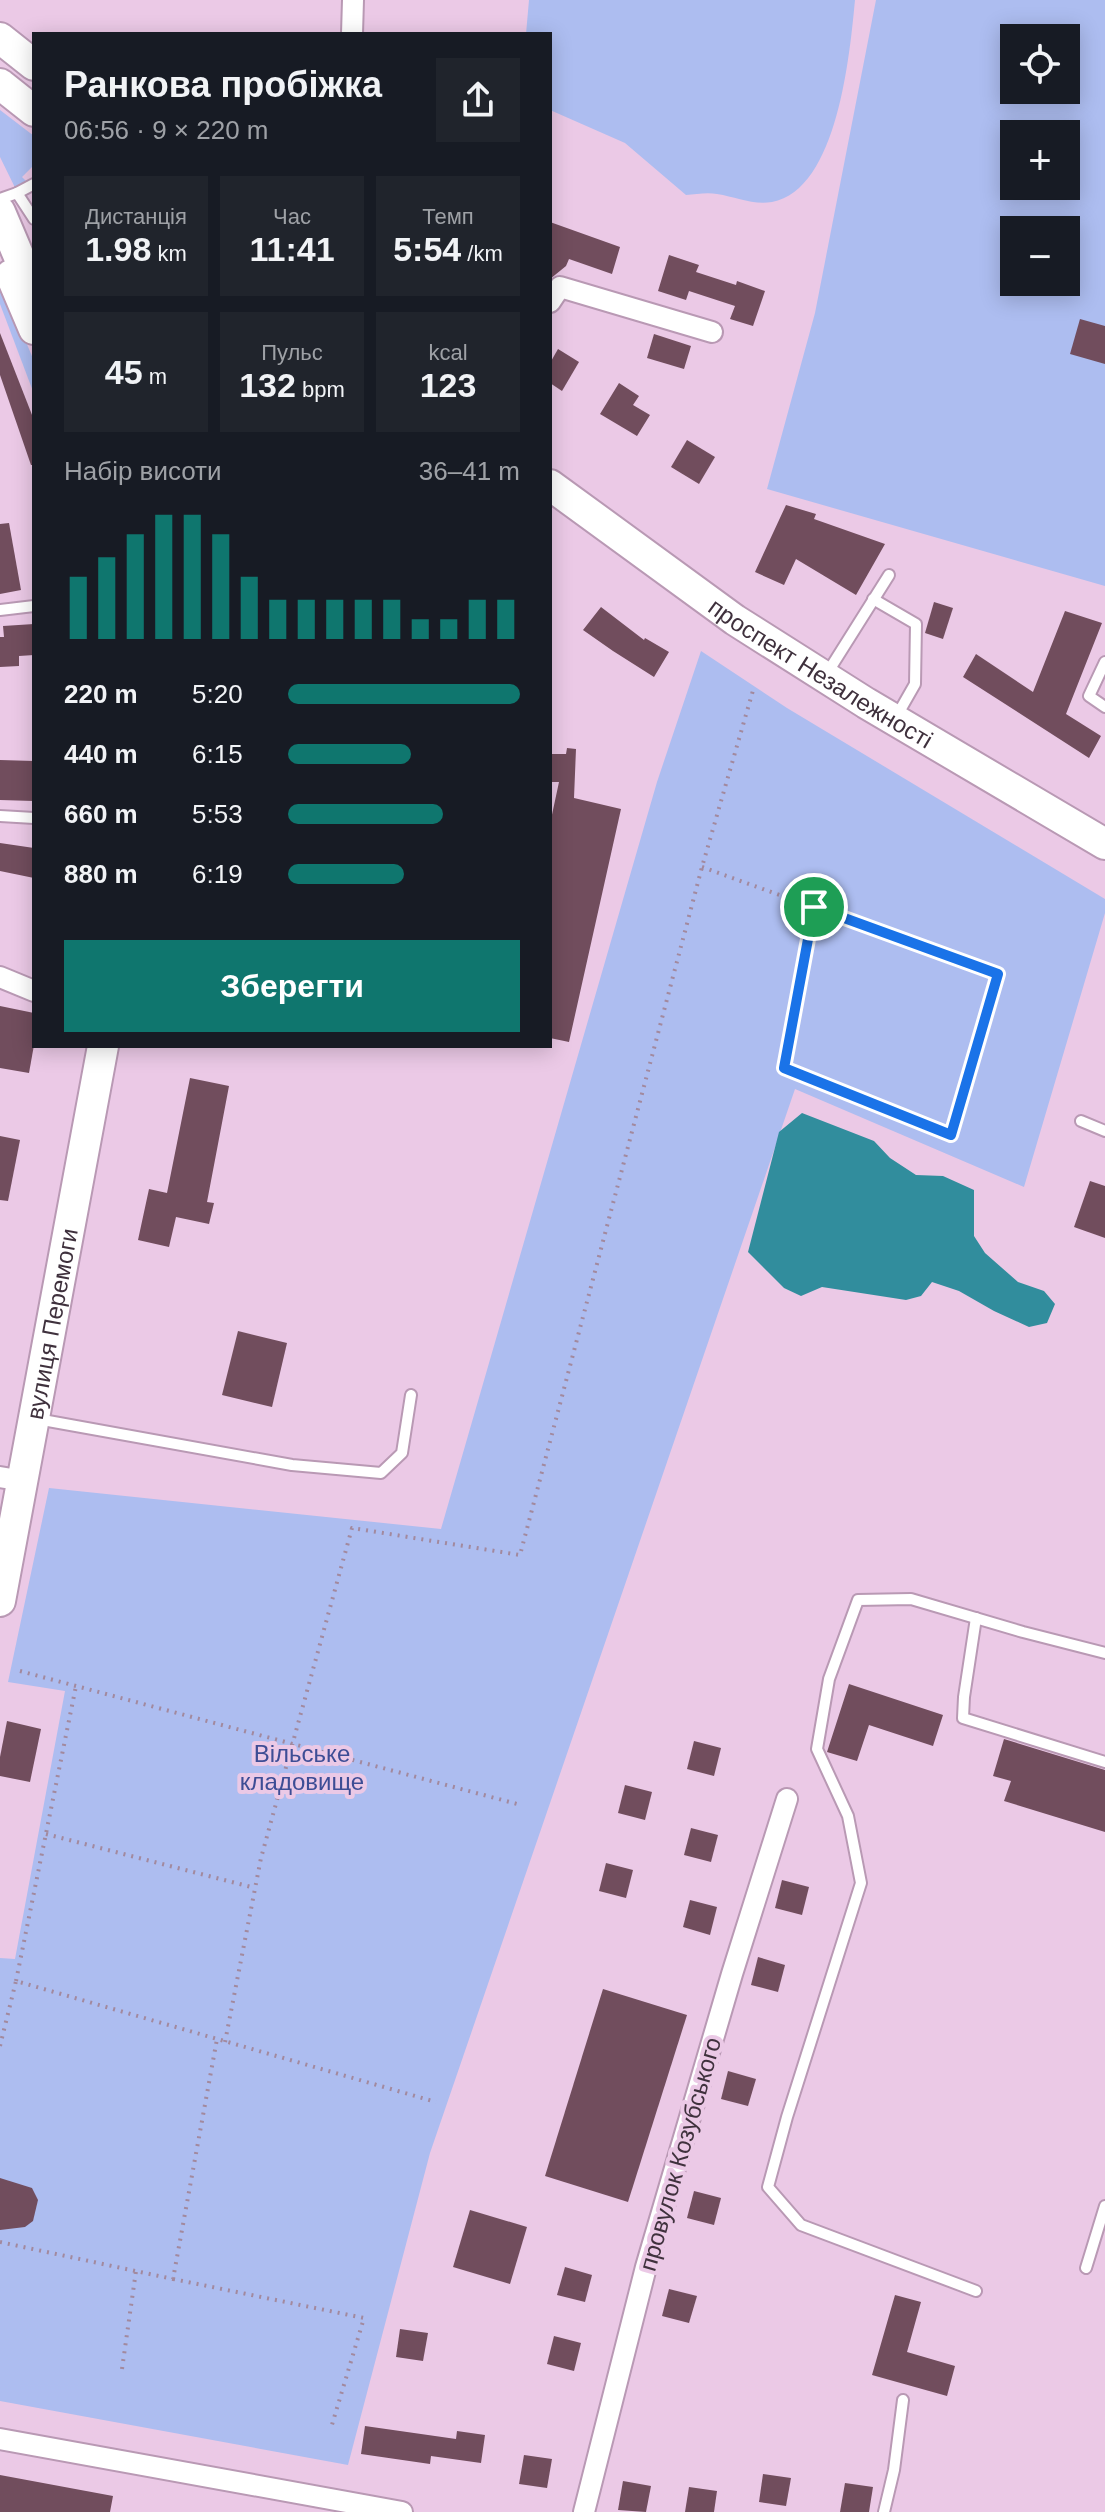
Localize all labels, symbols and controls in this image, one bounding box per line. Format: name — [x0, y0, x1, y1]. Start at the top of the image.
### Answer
map controls — [1000, 24, 1080, 296]
button: locate — [1000, 24, 1080, 104]
button: share — [436, 58, 520, 142]
text: Ранкова пробіжка — [64, 64, 382, 105]
text: 06:56 · 9 × 220 m — [64, 115, 269, 145]
button: + — [1000, 120, 1080, 200]
text: Дистанція — [85, 204, 187, 229]
text: Час — [273, 204, 311, 229]
text: Темп — [422, 204, 474, 229]
button: − — [1000, 216, 1080, 296]
text: 1.98 — [85, 230, 151, 268]
text: 11:41 — [249, 230, 335, 268]
text: 5:54 — [393, 230, 461, 268]
text: km — [151, 241, 187, 266]
text: /km — [461, 241, 503, 266]
text: Пульс — [261, 340, 323, 365]
text: kcal — [428, 340, 468, 365]
text: 45 — [105, 353, 143, 391]
text: m — [143, 364, 167, 389]
text: 132 — [239, 366, 296, 404]
text: 123 — [420, 366, 476, 404]
text: bpm — [296, 377, 345, 402]
text: Набір висоти — [64, 456, 222, 486]
text: 36–41 m — [419, 456, 520, 486]
street label: проспект Незалежності — [704, 592, 938, 753]
text: 220 m — [64, 679, 138, 709]
text: 5:20 — [192, 679, 243, 709]
text: 440 m — [64, 739, 138, 769]
text: 6:15 — [192, 739, 243, 769]
text: 660 m — [64, 799, 138, 829]
text: 5:53 — [192, 799, 243, 829]
text: 880 m — [64, 859, 138, 889]
text: 6:19 — [192, 859, 243, 889]
pin — [780, 873, 848, 941]
icon: arrive — [792, 885, 836, 929]
button: Зберегти — [64, 940, 520, 1032]
street label: вулиця Перемоги — [20, 1226, 82, 1422]
park label: Вільське кладовище — [240, 1740, 364, 1795]
street label: провулок Козубського — [634, 2034, 726, 2274]

